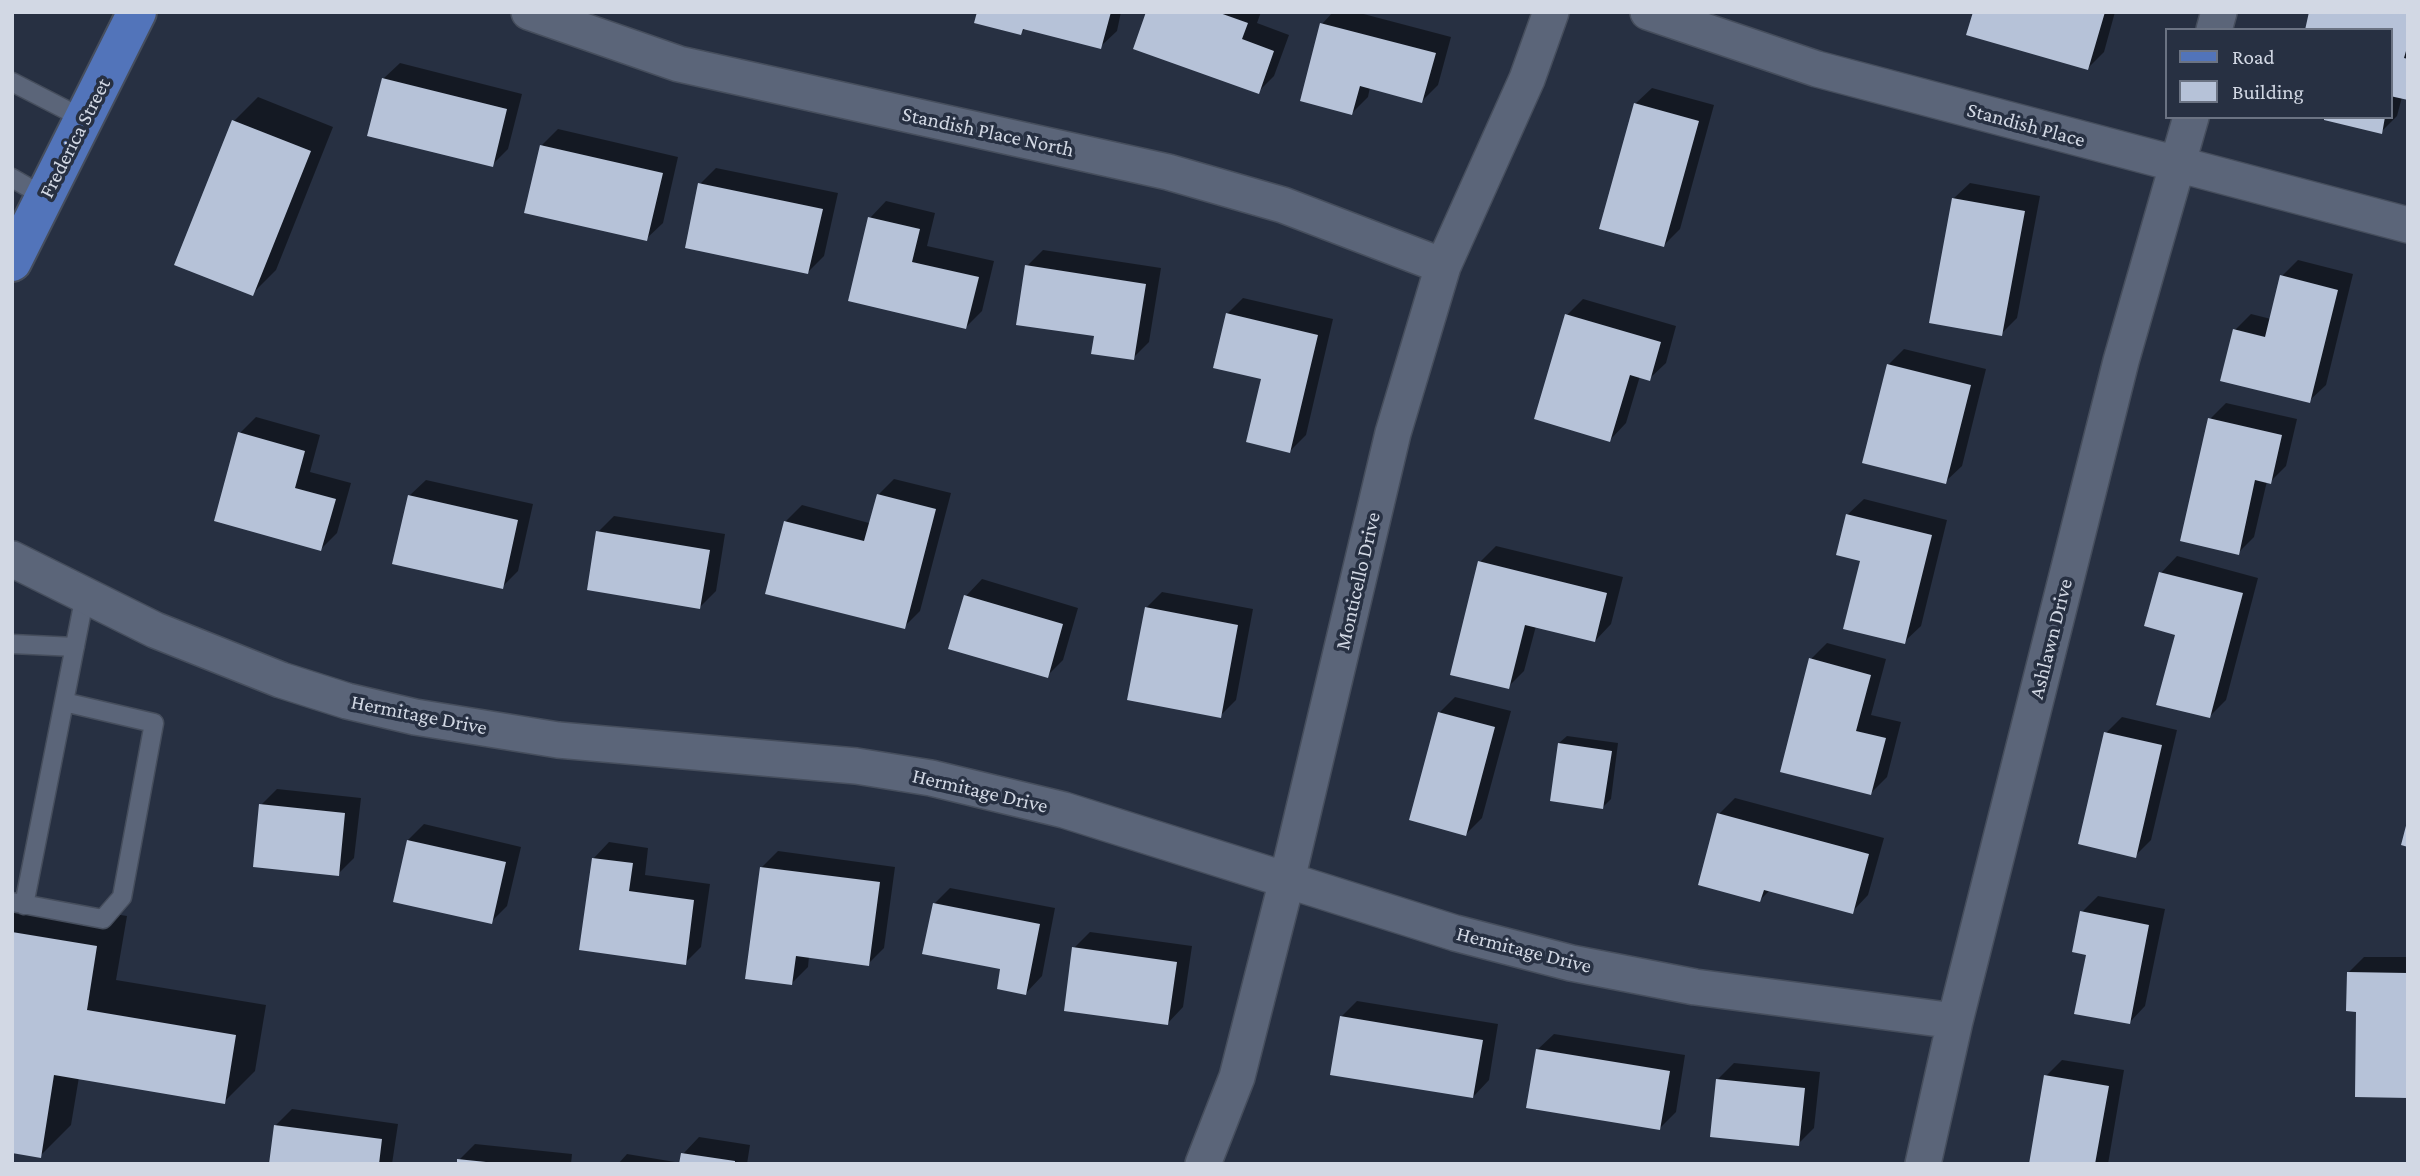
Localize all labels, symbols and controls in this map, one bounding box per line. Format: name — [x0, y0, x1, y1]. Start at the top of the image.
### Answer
legend — [2164, 28, 2392, 119]
text: Road — [2232, 45, 2275, 69]
street label: Frederica Street — [34, 74, 116, 202]
text: Building — [2232, 80, 2304, 104]
street label: Standish Place — [1964, 97, 2088, 153]
street label: Standish Place North — [900, 101, 1076, 163]
street label: Monticello Drive — [1330, 510, 1386, 652]
street label: Ashlawn Drive — [2024, 576, 2078, 702]
street label: Hermitage Drive — [349, 689, 489, 741]
street label: Hermitage Drive — [910, 763, 1050, 819]
street label: Hermitage Drive — [1454, 921, 1594, 979]

